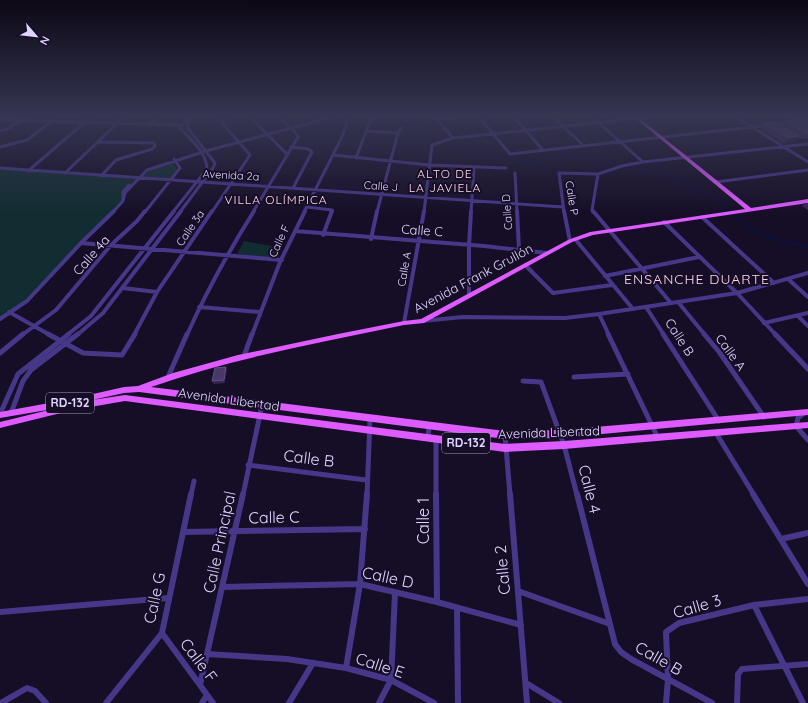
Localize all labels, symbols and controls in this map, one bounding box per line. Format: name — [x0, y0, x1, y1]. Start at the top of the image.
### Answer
north arrow — [16, 16, 56, 56]
text: N — [37, 34, 53, 48]
district label: ALTO DE LA JAVIELA — [409, 166, 481, 195]
street label: Avenida 2a — [202, 167, 260, 183]
street label: Calle J — [363, 178, 399, 194]
street label: Calle P — [562, 180, 582, 217]
district label: VILLA OLÍMPICA — [224, 192, 328, 207]
street label: Calle D — [499, 194, 515, 230]
street label: Calle 3a — [173, 207, 207, 249]
street label: Calle C — [401, 221, 444, 239]
street label: Calle F — [265, 223, 293, 259]
street label: Calle 4a — [69, 232, 113, 278]
street label: Avenida Frank Grullón — [411, 240, 535, 316]
street label: Calle A — [394, 250, 414, 288]
district label: ENSANCHE DUARTE — [624, 270, 770, 288]
street label: Calle B — [662, 315, 698, 359]
street label: Calle A — [712, 330, 750, 374]
street label: Avenida Libertad — [177, 384, 281, 414]
road number: RD-132 — [46, 393, 94, 413]
street label: Avenida Libertad — [498, 422, 600, 442]
road number: RD-132 — [442, 433, 490, 453]
street label: Calle B — [282, 445, 336, 471]
street label: Calle 4 — [574, 463, 606, 515]
street label: Calle Principal — [198, 489, 240, 595]
street label: Calle 1 — [413, 498, 433, 544]
street label: Calle C — [248, 507, 300, 527]
street label: Calle 2 — [490, 544, 514, 596]
street label: Calle D — [360, 562, 416, 592]
street label: Calle G — [139, 571, 169, 625]
street label: Calle 3 — [671, 590, 723, 622]
street label: Calle F — [176, 634, 222, 686]
street label: Calle B — [632, 637, 686, 679]
street label: Calle E — [353, 648, 407, 682]

